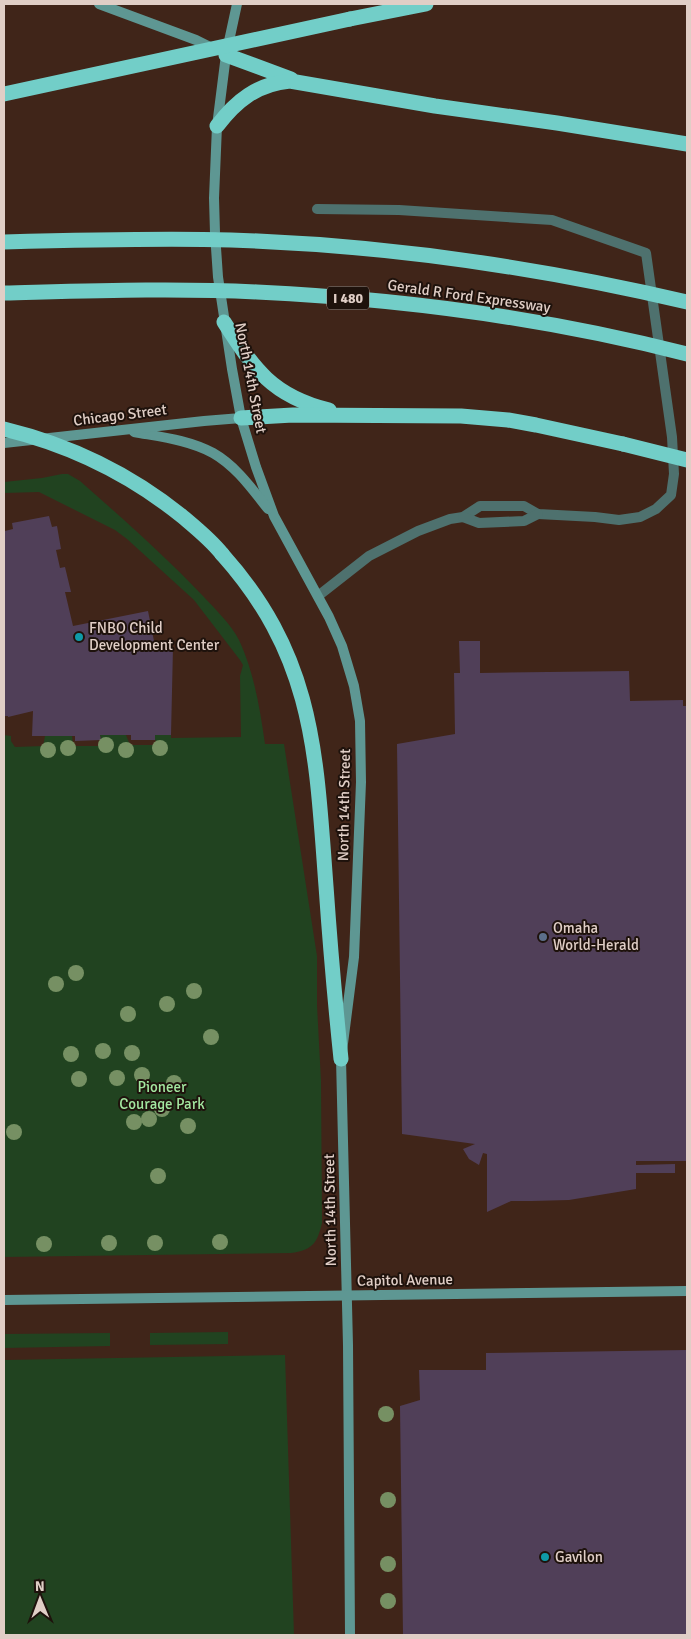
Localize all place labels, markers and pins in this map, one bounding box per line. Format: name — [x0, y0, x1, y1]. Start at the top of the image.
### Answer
place label: FNBO Child Development Center — [89, 619, 220, 654]
marker: FNBO Child Development Center — [73, 631, 85, 643]
place label: Omaha World-Herald — [553, 919, 639, 954]
marker: Omaha World-Herald — [537, 931, 549, 943]
place label: Gavilon — [555, 1548, 603, 1566]
marker: Gavilon — [539, 1551, 551, 1563]

